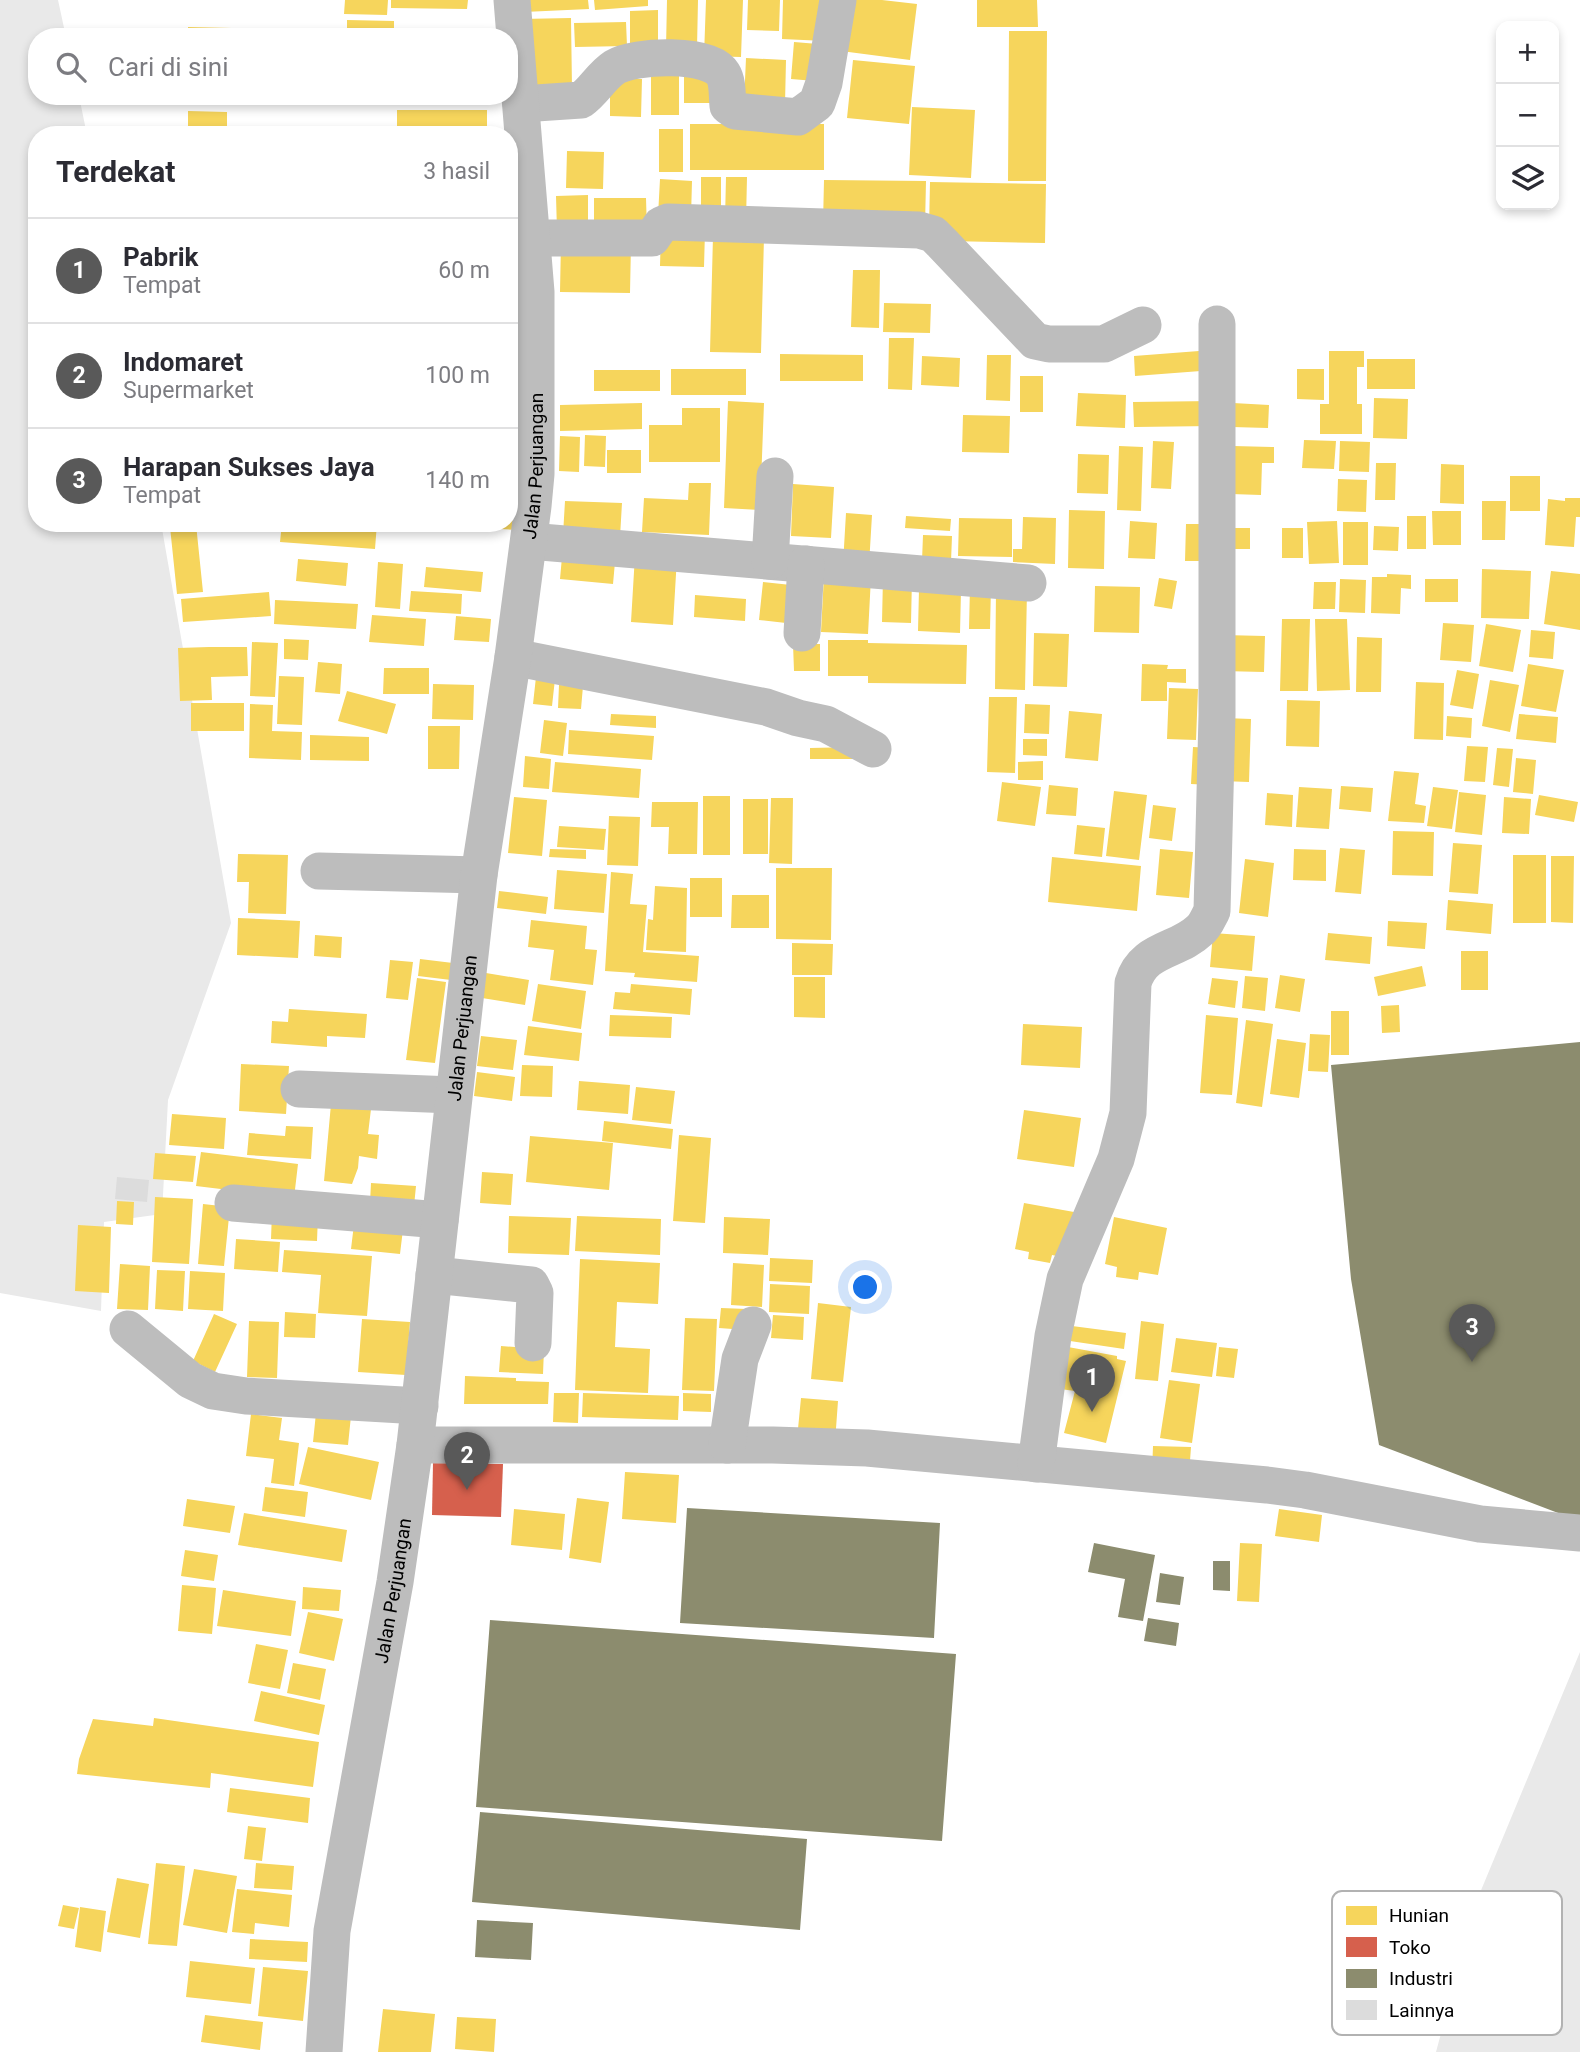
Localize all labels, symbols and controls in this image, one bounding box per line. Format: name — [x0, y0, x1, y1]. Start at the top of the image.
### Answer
map controls — [1496, 21, 1559, 210]
button: + — [1496, 21, 1559, 84]
search box — [28, 28, 518, 105]
icon: search — [52, 48, 90, 86]
text: Cari di sini — [108, 52, 229, 82]
button: − — [1496, 84, 1559, 147]
button: layers — [1496, 147, 1559, 210]
text: Terdekat — [56, 154, 175, 189]
text: 3 hasil — [423, 158, 490, 185]
text: Pabrik — [123, 242, 198, 272]
text: 1 — [72, 257, 86, 284]
text: 60 m — [438, 257, 490, 284]
text: Tempat — [123, 272, 201, 299]
text: Indomaret — [123, 347, 243, 377]
text: 2 — [72, 362, 86, 389]
text: 100 m — [425, 362, 490, 389]
text: Supermarket — [123, 377, 254, 404]
street label: Jalan Perjuangan — [517, 393, 548, 541]
text: Harapan Sukses Jaya — [123, 452, 375, 482]
text: 3 — [72, 467, 86, 494]
text: 140 m — [425, 467, 490, 494]
text: Tempat — [123, 482, 201, 509]
street label: Jalan Perjuangan — [442, 954, 481, 1102]
your location — [848, 1270, 882, 1304]
pin: 3 — [1449, 1304, 1495, 1362]
pin: 1 — [1069, 1354, 1115, 1412]
pin: 2 — [444, 1432, 490, 1490]
street label: Jalan Perjuangan — [369, 1517, 416, 1665]
legend — [1332, 1891, 1562, 2035]
text: Hunian — [1389, 1904, 1449, 1927]
text: Toko — [1389, 1936, 1431, 1959]
text: Industri — [1389, 1967, 1453, 1990]
text: Lainnya — [1389, 1999, 1454, 2022]

